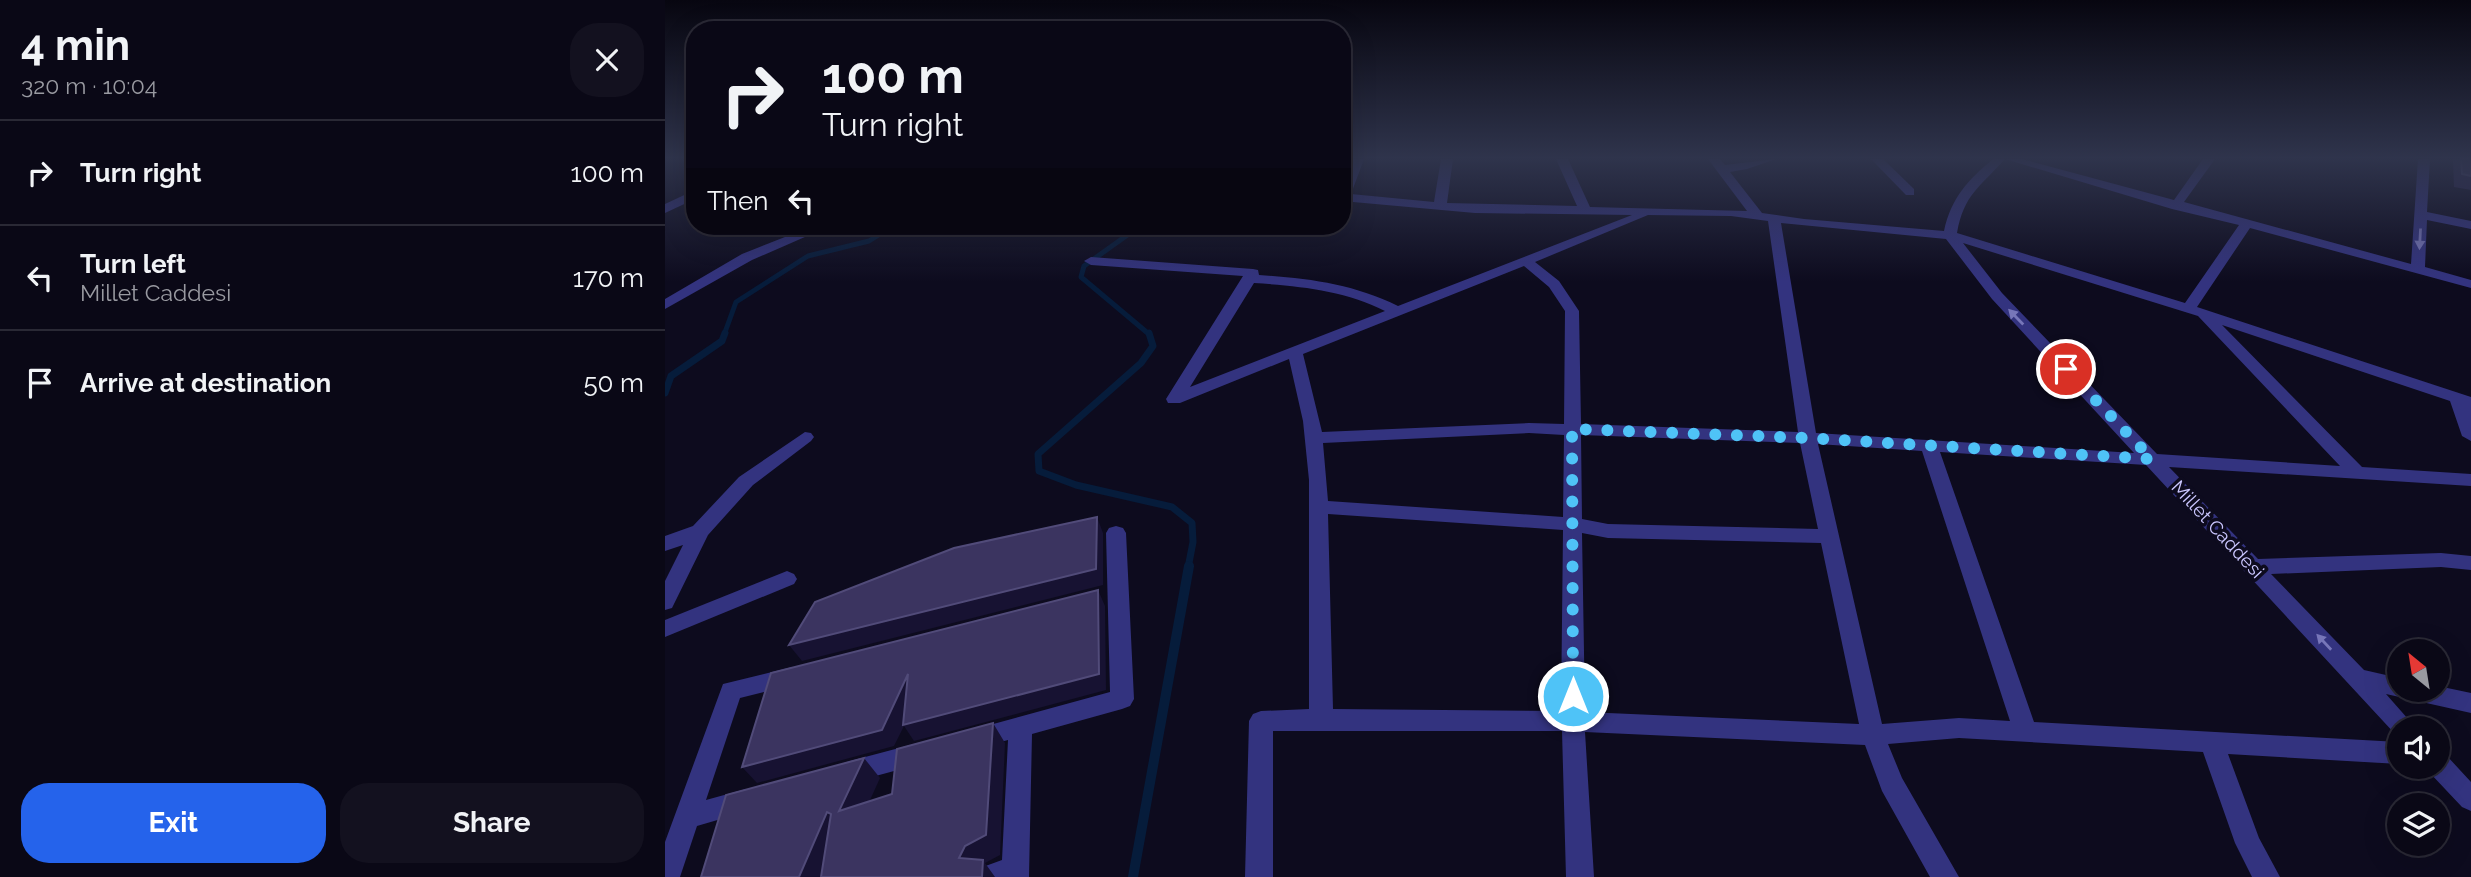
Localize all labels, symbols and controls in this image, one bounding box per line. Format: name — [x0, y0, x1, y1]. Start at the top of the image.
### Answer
text: 4 min — [21, 21, 130, 70]
button: close — [570, 23, 644, 97]
text: 100 m — [822, 47, 964, 104]
icon: right — [707, 49, 798, 140]
text: 320 m · 10:04 — [21, 72, 157, 99]
text: Turn right — [822, 106, 963, 143]
icon: right — [21, 154, 59, 192]
text: Turn right — [80, 158, 201, 188]
text: 100 m — [571, 158, 644, 188]
icon: left — [782, 182, 820, 220]
text: Then — [707, 186, 768, 216]
one-way arrow — [2415, 228, 2426, 250]
text: Turn left — [80, 249, 186, 279]
icon: left — [21, 259, 59, 297]
text: 170 m — [573, 263, 644, 293]
text: Millet Caddesi — [80, 279, 231, 306]
one-way arrow — [2009, 309, 2025, 326]
pin — [2036, 339, 2096, 399]
icon: arrive — [2047, 350, 2085, 388]
icon: arrive — [21, 364, 59, 402]
text: Arrive at destination — [80, 368, 331, 398]
text: 50 m — [583, 368, 644, 398]
street label: Millet Caddesi — [2167, 476, 2269, 582]
one-way arrow — [2317, 634, 2333, 651]
north arrow — [2387, 639, 2450, 702]
map controls — [2387, 639, 2450, 856]
position arrow — [1536, 659, 1610, 733]
button: sound — [2387, 716, 2450, 779]
button: Exit — [21, 783, 326, 863]
button: Share — [340, 783, 644, 863]
button: layers — [2387, 793, 2450, 856]

